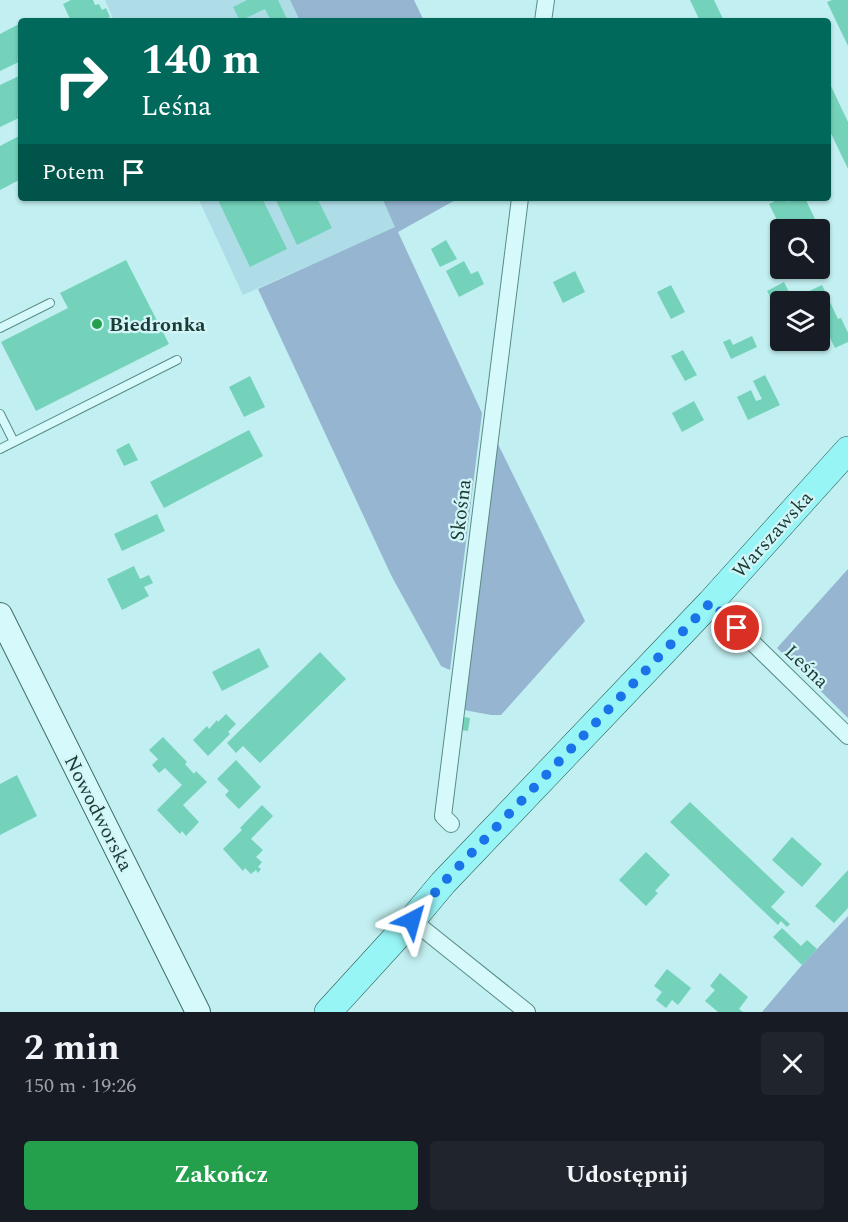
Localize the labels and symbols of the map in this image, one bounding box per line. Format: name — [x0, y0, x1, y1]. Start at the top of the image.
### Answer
place label: Biedronka — [109, 310, 206, 340]
marker: Biedronka — [90, 317, 104, 331]
street label: Skośna — [442, 477, 480, 543]
street label: Warszawska — [725, 484, 821, 585]
pin — [711, 602, 762, 653]
street label: Leśna — [777, 638, 836, 696]
street label: Nowodworska — [56, 750, 140, 877]
position arrow — [380, 888, 444, 952]

